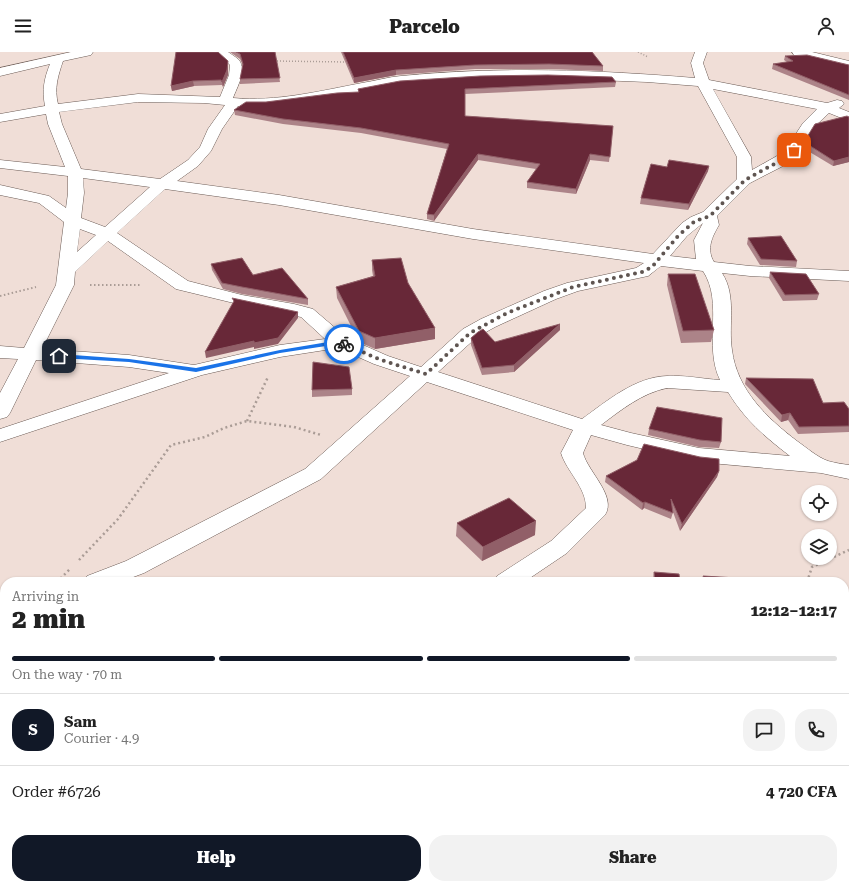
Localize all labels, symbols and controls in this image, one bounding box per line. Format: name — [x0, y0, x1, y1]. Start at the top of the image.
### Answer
icon: menu — [12, 15, 34, 37]
icon: person — [815, 15, 837, 37]
text: Parcelo — [389, 16, 460, 37]
pin — [777, 133, 811, 167]
icon: bag — [783, 139, 805, 161]
courier — [324, 324, 364, 364]
icon: bike — [333, 333, 355, 355]
pin — [42, 339, 76, 373]
icon: home — [48, 345, 70, 367]
map controls — [801, 485, 837, 565]
button: locate — [801, 485, 837, 521]
button: layers — [801, 529, 837, 565]
text: Arriving in — [12, 589, 79, 604]
text: 12:12–12:17 — [751, 602, 837, 620]
text: 2 min — [12, 604, 85, 634]
text: On the way · 70 m — [12, 667, 122, 682]
button: chat — [743, 709, 785, 751]
button: phone — [795, 709, 837, 751]
text: Sam — [64, 713, 97, 731]
text: S — [28, 721, 38, 739]
text: Courier · 4.9 — [64, 731, 139, 746]
text: Order #6726 — [12, 783, 101, 801]
text: 4 720 CFA — [766, 783, 837, 801]
button: Help — [12, 835, 421, 881]
button: Share — [429, 835, 837, 881]

